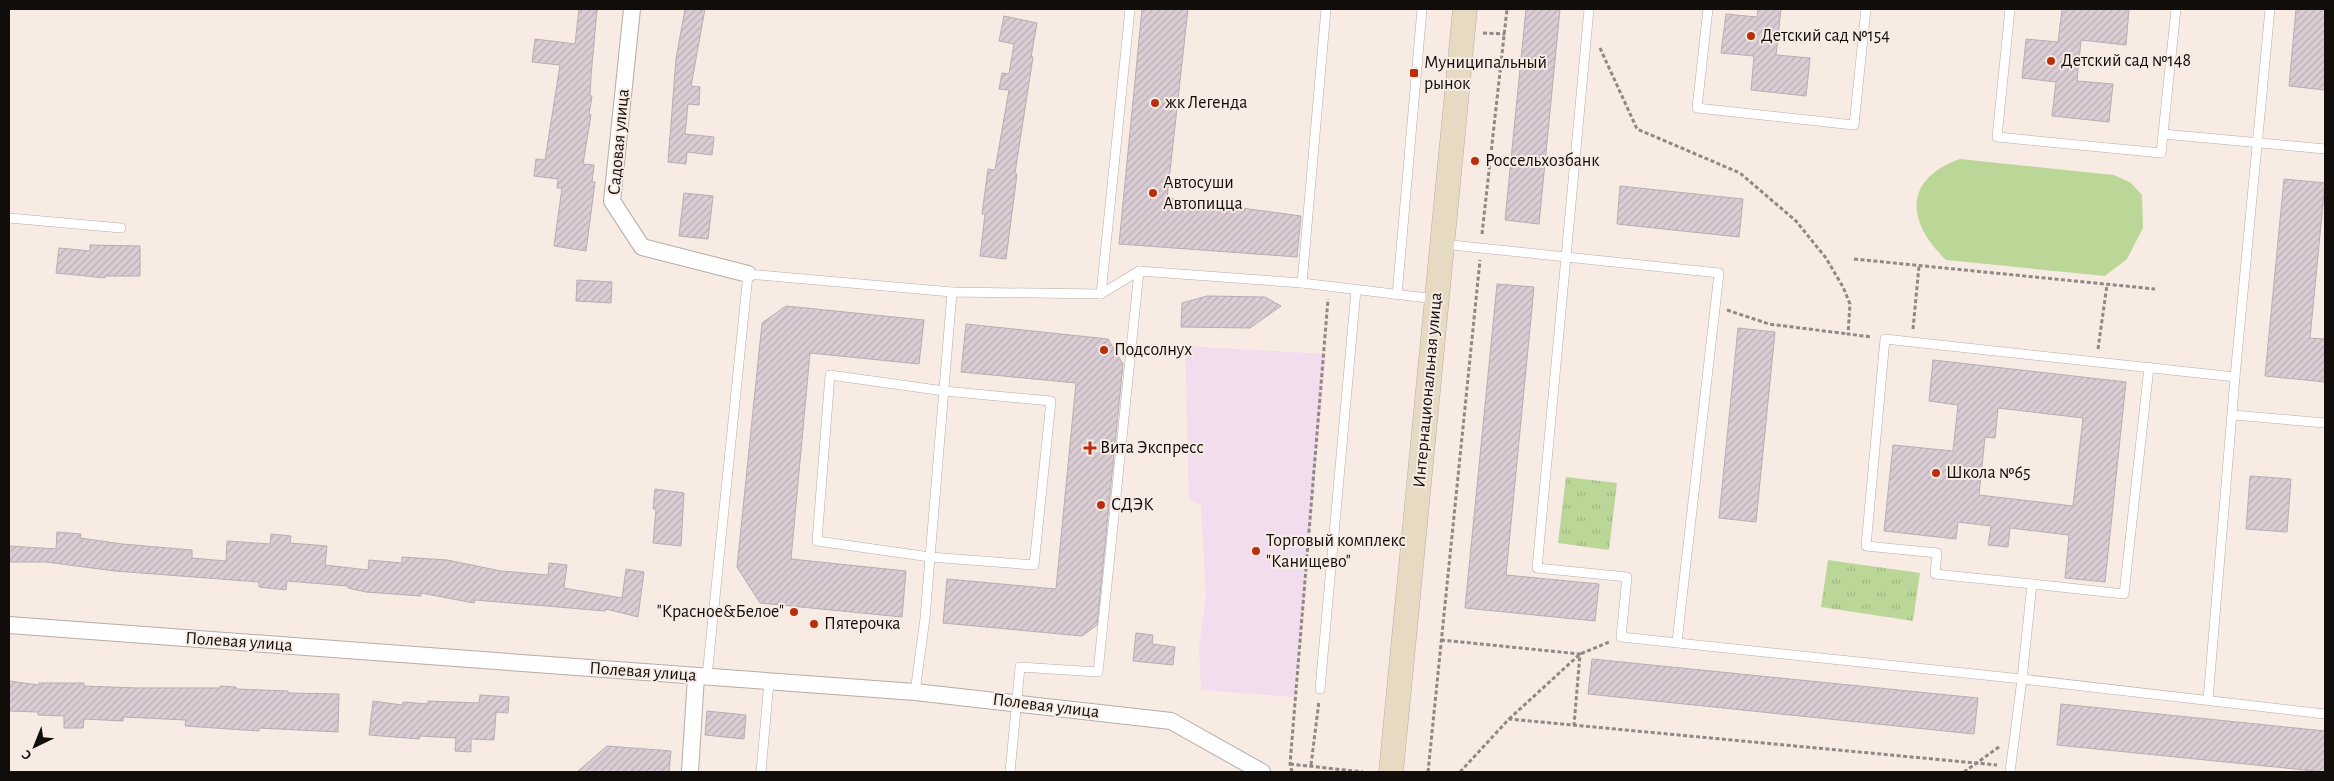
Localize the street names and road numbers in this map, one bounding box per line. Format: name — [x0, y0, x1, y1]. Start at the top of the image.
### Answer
street label: Садовая улица — [605, 88, 633, 196]
street label: Интернациональная улица — [1410, 291, 1446, 489]
street label: Полевая улица — [185, 629, 293, 655]
street label: Полевая улица — [589, 659, 697, 685]
street label: Полевая улица — [992, 691, 1100, 721]

